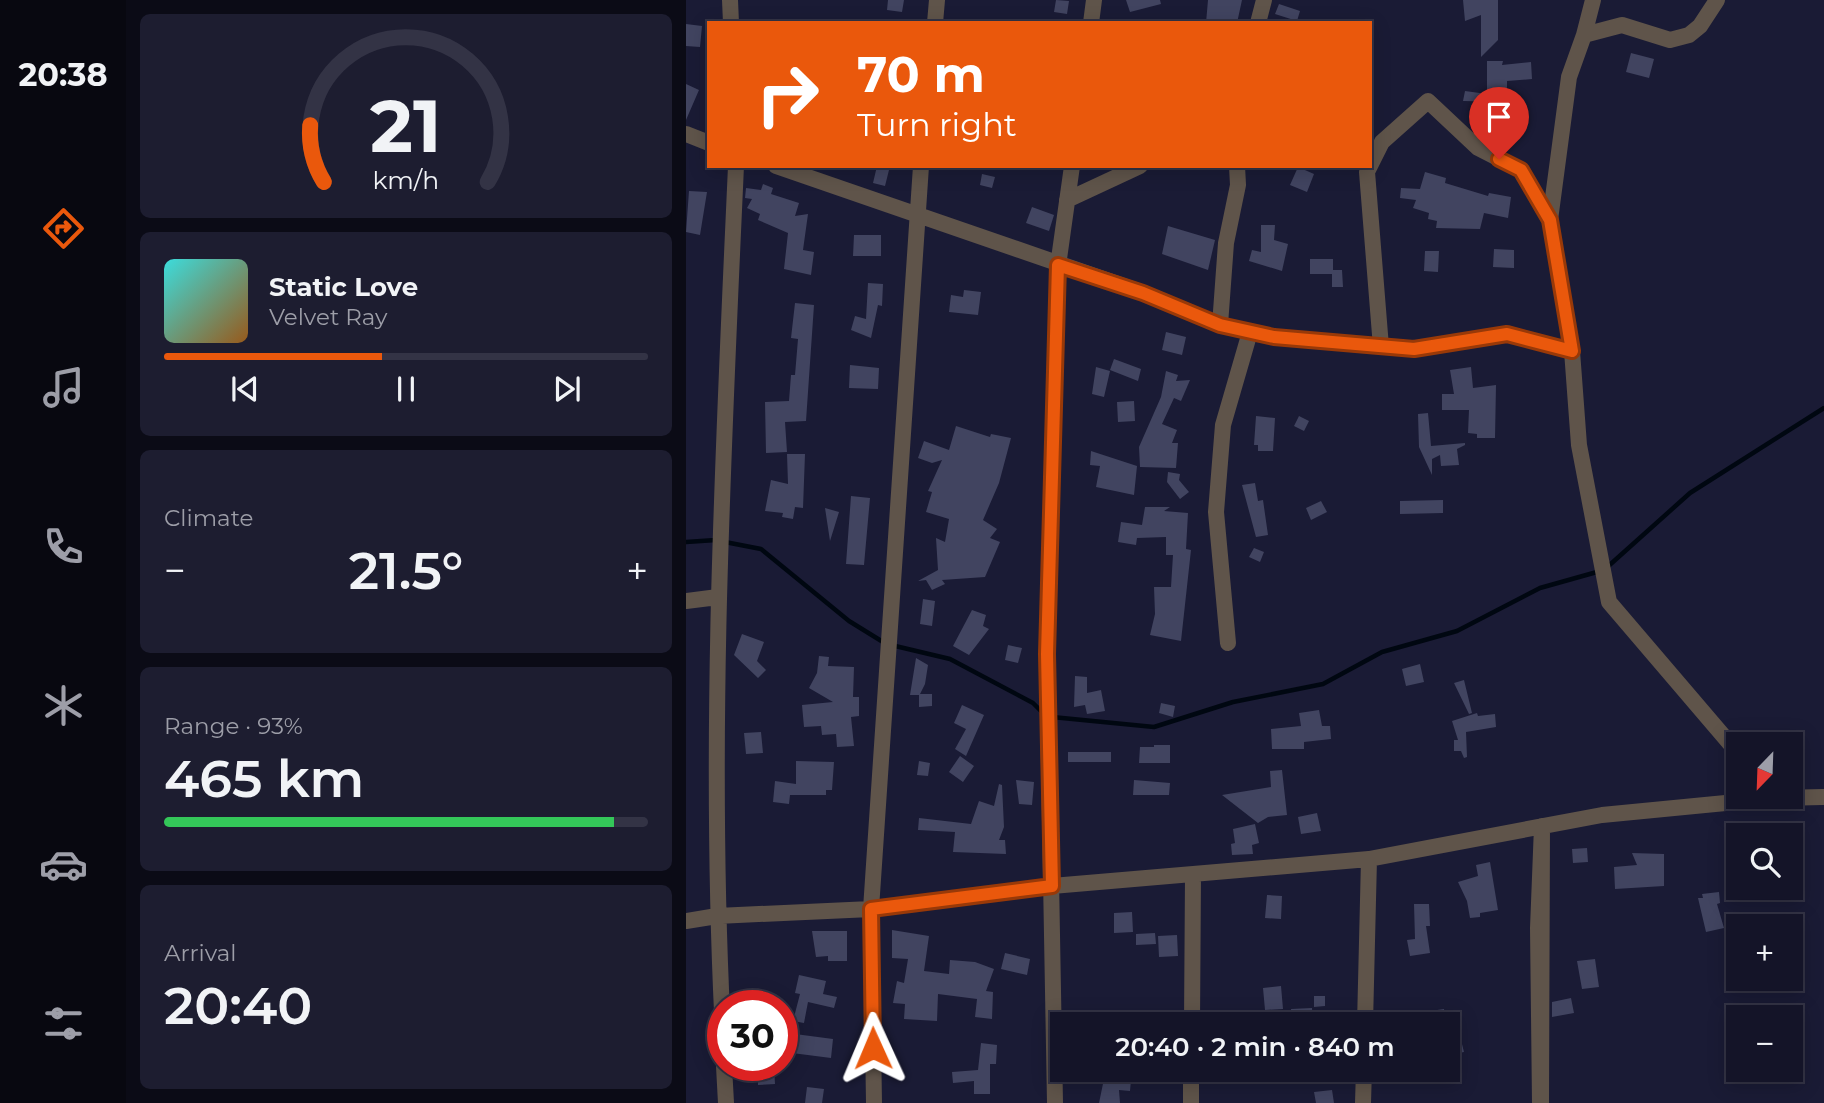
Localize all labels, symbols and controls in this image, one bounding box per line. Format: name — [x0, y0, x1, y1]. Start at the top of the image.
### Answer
text: 70 m — [857, 45, 985, 104]
icon: right — [742, 49, 833, 140]
text: 20:38 — [18, 55, 108, 94]
text: 21 — [370, 82, 442, 170]
pin — [1469, 87, 1529, 159]
icon: arrive — [1480, 98, 1518, 136]
text: Turn right — [857, 105, 1017, 144]
text: km/h — [373, 165, 439, 195]
icon: directions — [39, 204, 88, 253]
text: Static Love — [269, 271, 418, 303]
text: Velvet Ray — [269, 303, 387, 331]
icon: music — [39, 363, 88, 412]
icon: previous — [226, 370, 264, 408]
icon: pause — [387, 370, 425, 408]
icon: next — [548, 370, 586, 408]
text: Climate — [164, 504, 253, 532]
icon: phone — [39, 522, 88, 571]
text: 21.5° — [349, 539, 463, 602]
text: − — [164, 547, 186, 594]
text: + — [626, 547, 648, 594]
icon: climate — [39, 681, 88, 730]
text: Range · 93% — [164, 712, 303, 740]
north arrow — [1726, 732, 1802, 808]
map controls — [1726, 732, 1803, 1082]
text: 465 km — [164, 747, 364, 810]
button: search — [1726, 823, 1803, 900]
icon: car — [39, 840, 88, 889]
button: + — [1726, 914, 1803, 991]
text: Arrival — [164, 939, 237, 967]
text: 20:40 — [164, 974, 312, 1037]
speed limit sign: 30 — [707, 990, 798, 1081]
icon: filters — [39, 999, 88, 1048]
button: − — [1726, 1005, 1803, 1082]
position arrow — [836, 1011, 910, 1085]
text: 20:40 · 2 min · 840 m — [1115, 1031, 1395, 1063]

